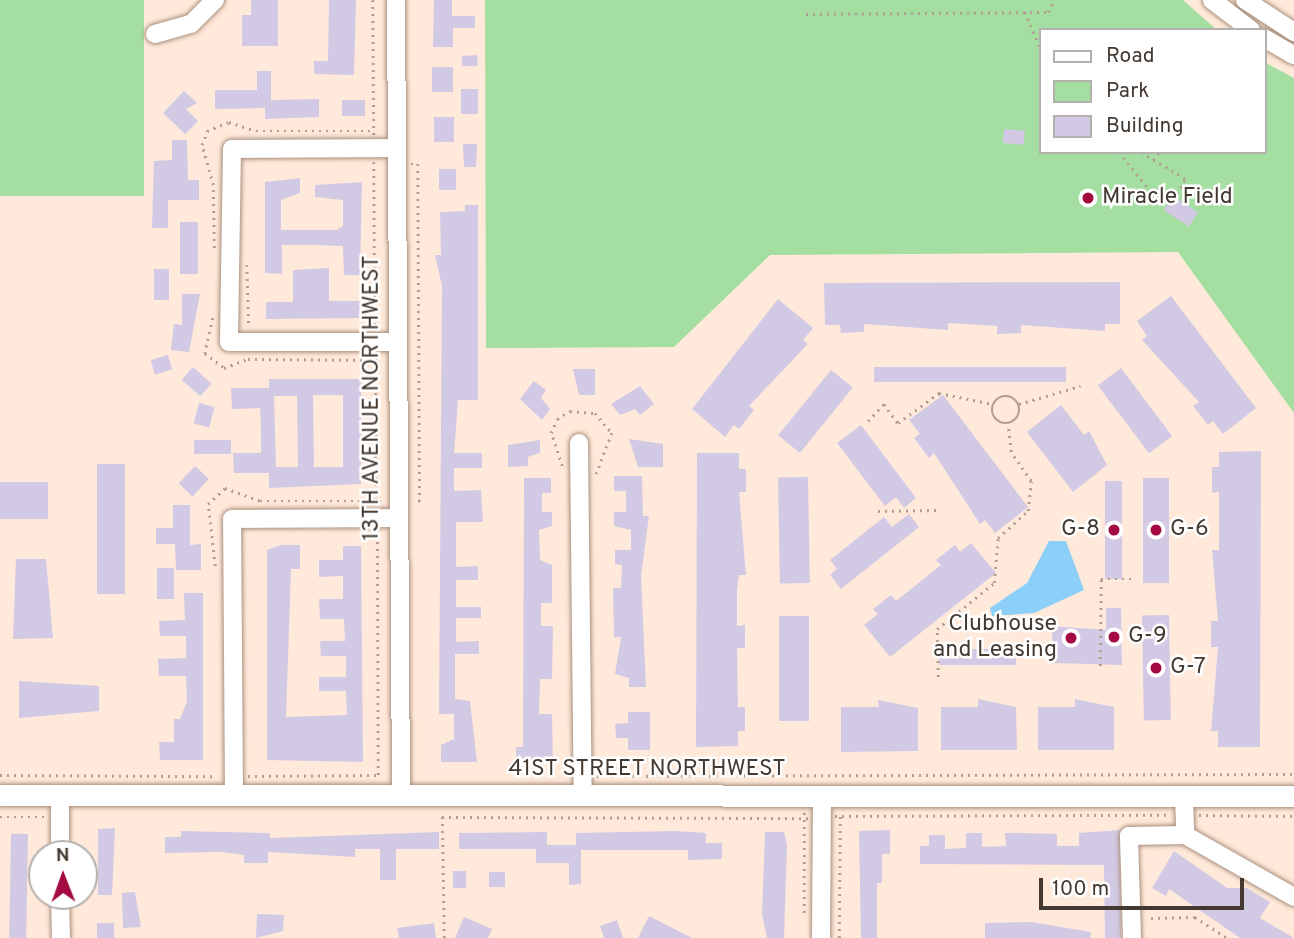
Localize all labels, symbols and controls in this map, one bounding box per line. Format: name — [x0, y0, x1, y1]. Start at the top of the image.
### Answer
legend — [1038, 28, 1266, 154]
text: Road — [1106, 43, 1155, 70]
text: Park — [1106, 78, 1149, 105]
text: Building — [1106, 113, 1184, 140]
place label: Miracle Field — [1102, 184, 1233, 212]
marker: Miracle Field — [1080, 190, 1096, 206]
street label: 13TH AVENUE NORTHWEST — [359, 255, 387, 541]
place label: G-8 — [1061, 516, 1100, 544]
place label: G-6 — [1170, 516, 1209, 544]
marker: G-8 — [1106, 522, 1122, 538]
marker: G-6 — [1148, 522, 1164, 538]
place label: Clubhouse and Leasing — [933, 611, 1057, 665]
place label: G-9 — [1128, 623, 1167, 651]
marker: G-9 — [1106, 629, 1122, 645]
marker: Clubhouse and Leasing — [1063, 630, 1079, 646]
place label: G-7 — [1170, 654, 1206, 682]
marker: G-7 — [1148, 660, 1164, 676]
street label: 41ST STREET NORTHWEST — [507, 756, 787, 784]
north arrow — [28, 840, 98, 910]
text: N — [56, 844, 70, 868]
scale bar — [1042, 864, 1247, 908]
text: 100 m — [1052, 876, 1109, 903]

